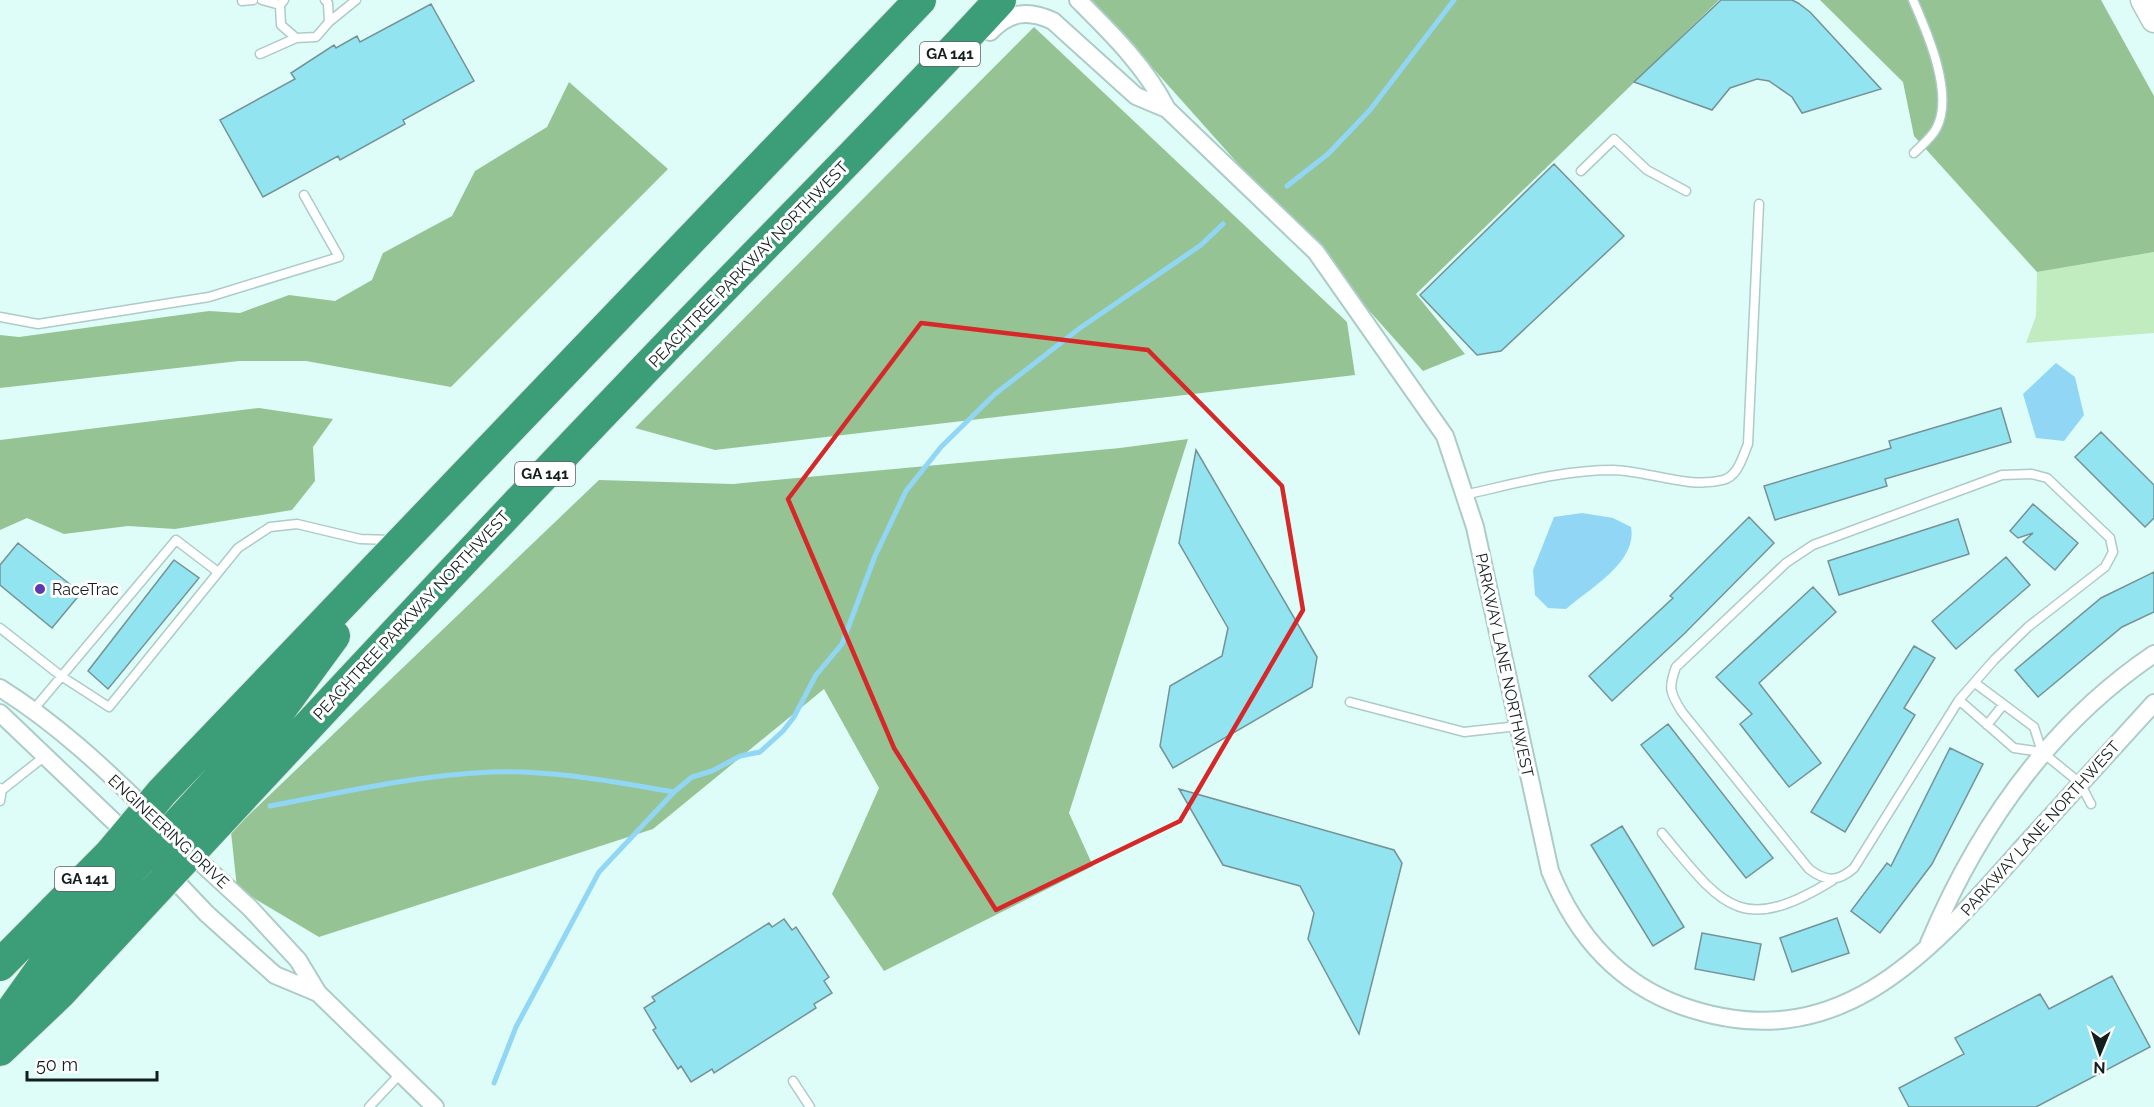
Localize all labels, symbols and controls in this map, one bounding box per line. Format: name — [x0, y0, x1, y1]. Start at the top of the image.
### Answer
road number: GA 141 — [920, 42, 980, 66]
street label: PEACHTREE PARKWAY NORTHWEST — [645, 157, 852, 371]
road number: GA 141 — [515, 462, 575, 486]
street label: PEACHTREE PARKWAY NORTHWEST — [309, 507, 514, 724]
street label: PARKWAY LANE NORTHWEST — [1471, 551, 1538, 779]
place label: RaceTrac — [52, 580, 119, 599]
marker: RaceTrac — [33, 582, 47, 596]
street label: PARKWAY LANE NORTHWEST — [1957, 737, 2124, 920]
street label: ENGINEERING DRIVE — [104, 770, 233, 892]
road number: GA 141 — [55, 867, 115, 891]
north arrow — [2070, 1023, 2130, 1083]
scale bar — [27, 1044, 158, 1082]
text: 50 m — [36, 1054, 78, 1075]
text: N — [2093, 1058, 2106, 1077]

